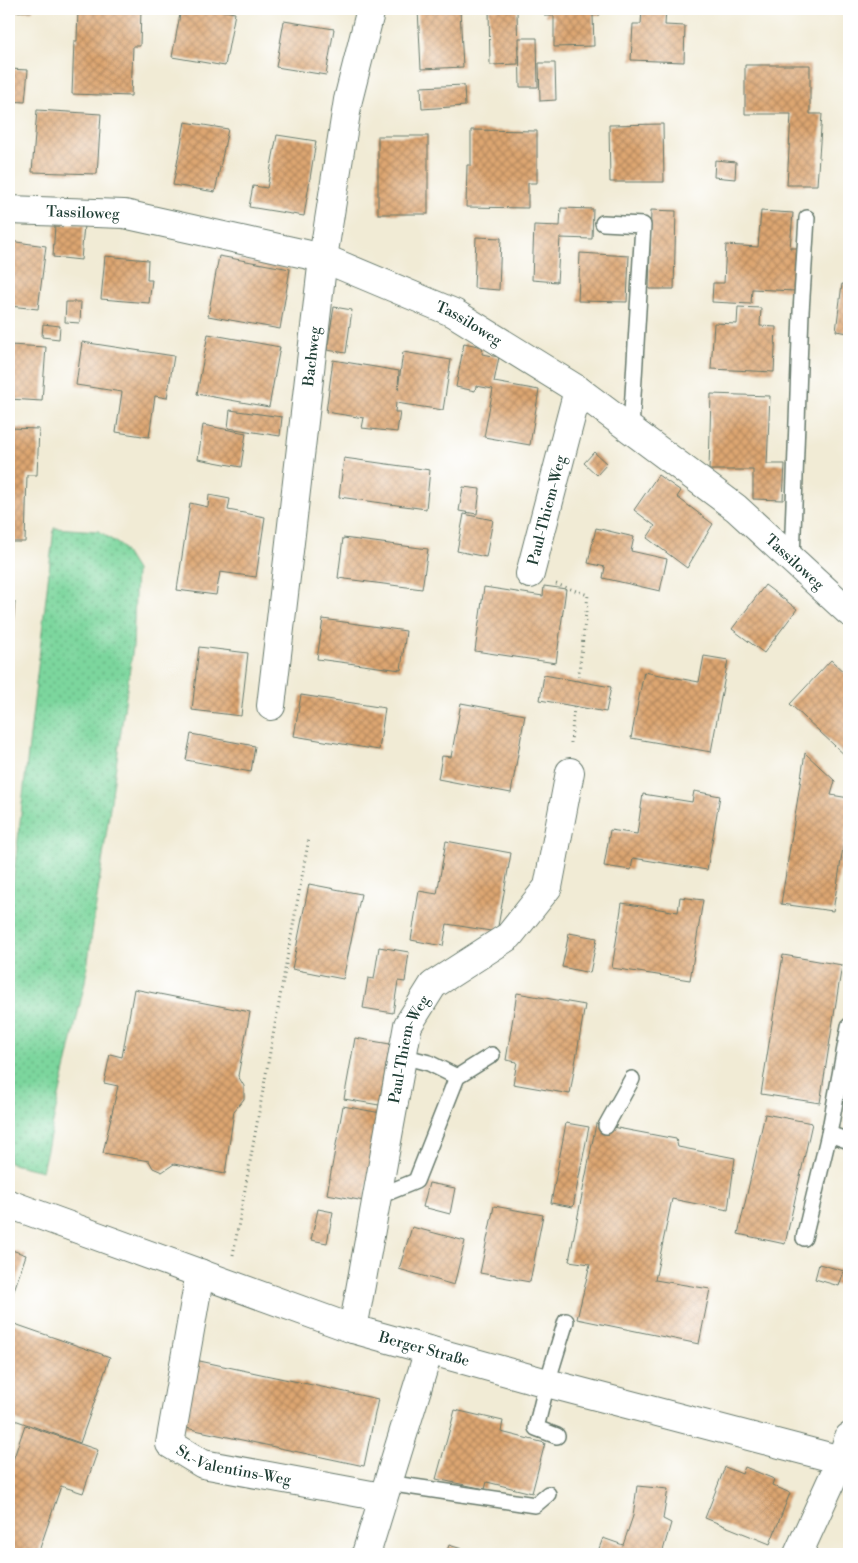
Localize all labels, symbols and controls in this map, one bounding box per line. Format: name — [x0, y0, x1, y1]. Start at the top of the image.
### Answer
street label: Tassiloweg — [46, 202, 120, 224]
street label: Tassiloweg — [433, 297, 506, 351]
street label: Bachweg — [299, 325, 325, 388]
street label: Paul-Thiem-Weg — [524, 453, 571, 567]
street label: Tassiloweg — [761, 531, 828, 595]
street label: Paul-Thiem-Weg — [385, 992, 434, 1105]
street label: Berger Straße — [376, 1327, 472, 1371]
street label: St.-Valentins-Weg — [172, 1441, 293, 1490]

